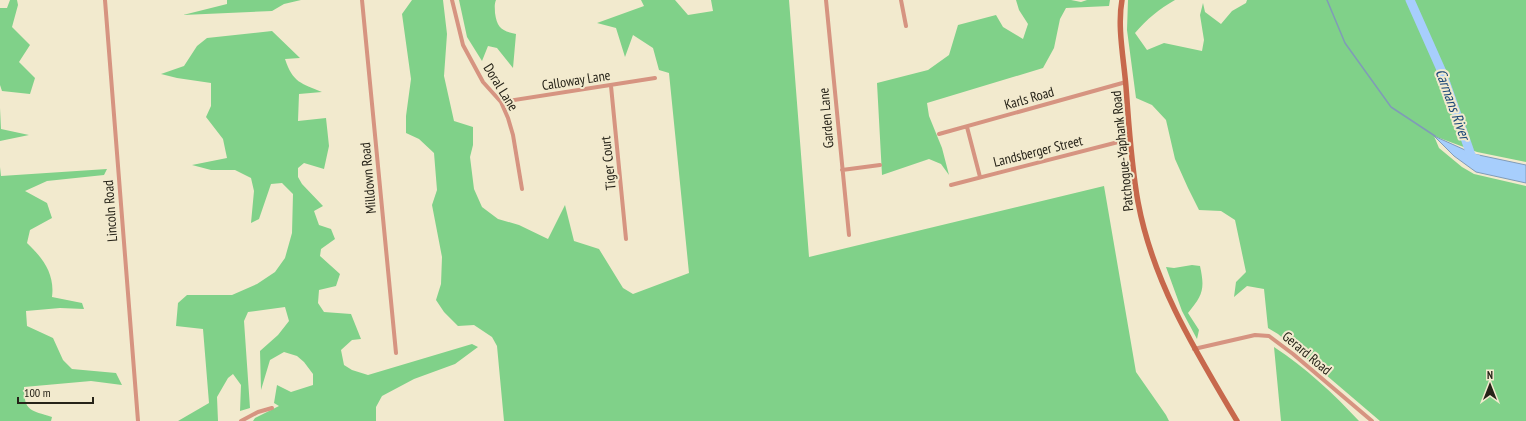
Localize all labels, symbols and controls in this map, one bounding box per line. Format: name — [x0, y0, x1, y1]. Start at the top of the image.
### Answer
street label: Doral Lane — [480, 60, 523, 114]
street label: Calloway Lane — [540, 66, 612, 94]
water label: Carmans River — [1431, 66, 1475, 144]
street label: Karls Road — [1002, 82, 1056, 114]
street label: Garden Lane — [814, 87, 838, 149]
street label: Patchogue-Yaphank Road — [1107, 90, 1137, 212]
street label: Landsberger Street — [991, 131, 1085, 171]
street label: Tiger Court — [596, 135, 620, 191]
street label: Milldown Road — [356, 141, 380, 215]
street label: Lincoln Road — [99, 179, 121, 243]
street label: Gerard Road — [1279, 327, 1335, 379]
north arrow — [1470, 365, 1510, 405]
text: N — [1487, 368, 1493, 382]
scale bar — [18, 379, 93, 405]
text: 100 m — [24, 385, 51, 400]

